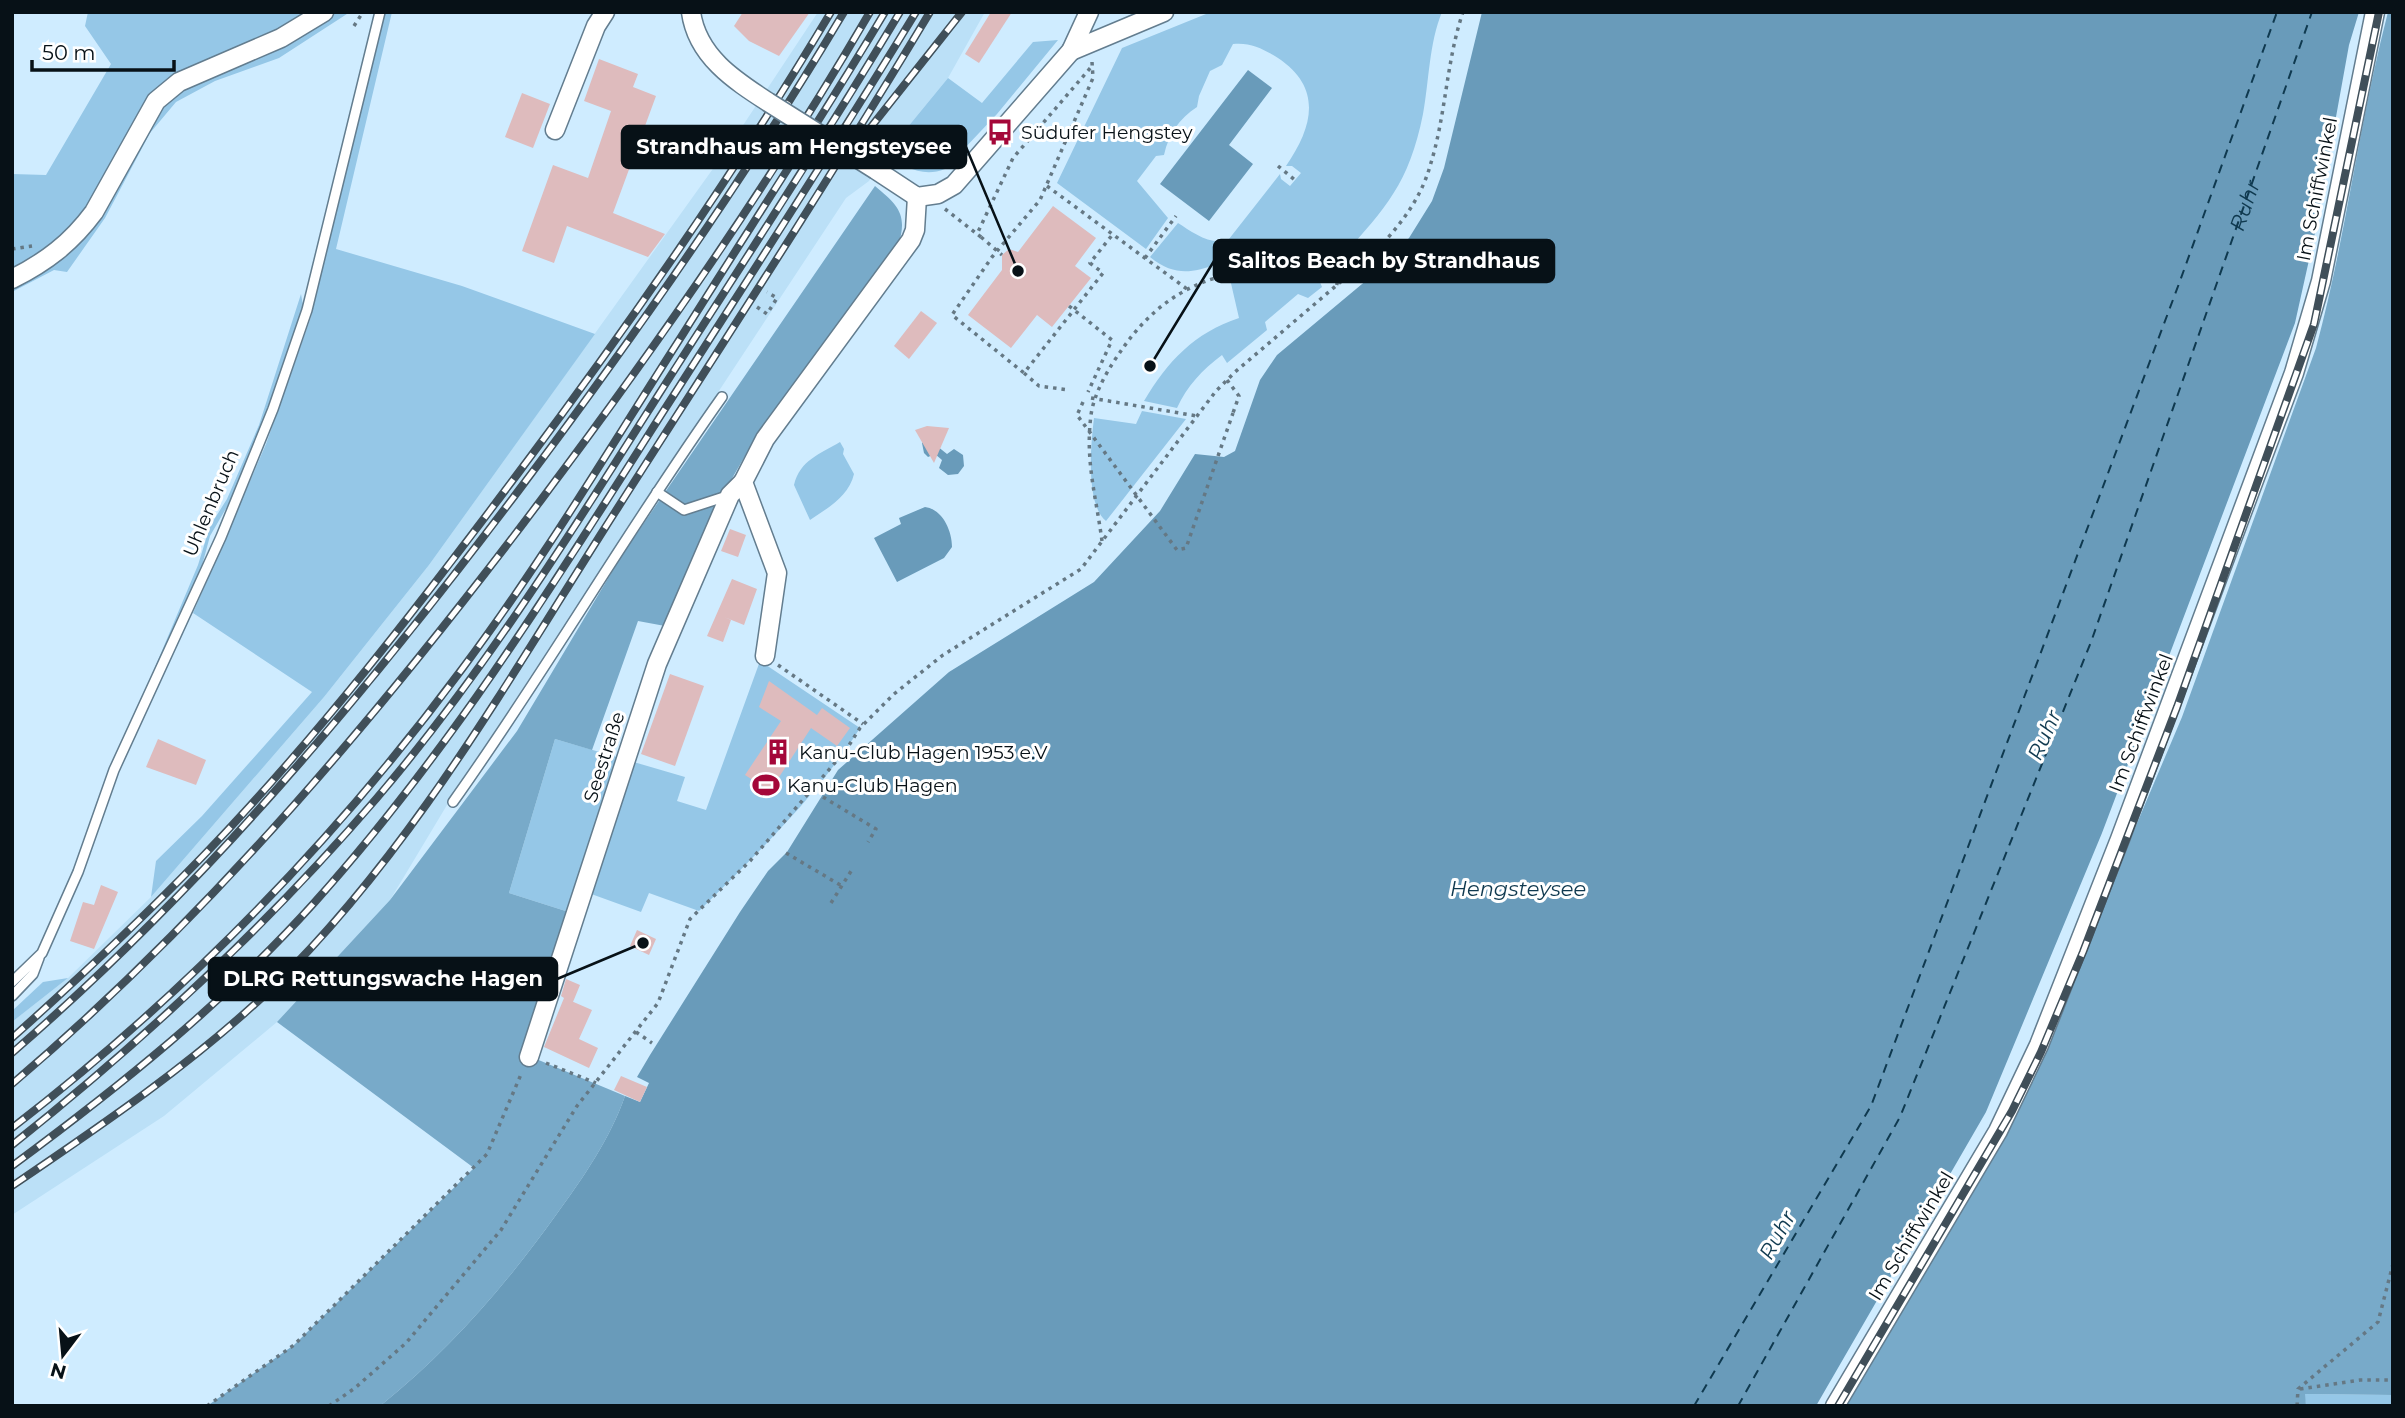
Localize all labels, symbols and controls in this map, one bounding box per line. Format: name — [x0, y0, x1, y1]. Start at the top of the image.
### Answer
scale bar — [32, 28, 173, 72]
text: 50 m — [42, 40, 96, 65]
street label: Im Schiffwinkel — [2292, 115, 2342, 263]
bus stop icon: Südufer Hengstey — [985, 117, 1015, 147]
place label: Südufer Hengstey — [1021, 121, 1193, 144]
callout: Strandhaus am Hengsteysee — [622, 126, 966, 168]
text: Strandhaus am Hengsteysee — [636, 134, 952, 159]
water label: Ruhr — [2224, 176, 2265, 234]
callout: Salitos Beach by Strandhaus — [1214, 240, 1554, 282]
text: Salitos Beach by Strandhaus — [1228, 248, 1540, 273]
street label: Uhlenbruch — [178, 446, 244, 560]
street label: Im Schiffwinkel — [2104, 651, 2178, 795]
water label: Ruhr — [2022, 706, 2066, 764]
street label: Seestraße — [579, 709, 629, 805]
building icon: Kanu-Club Hagen 1953 e.V — [763, 737, 793, 767]
place label: Kanu-Club Hagen 1953 e.V — [799, 741, 1048, 764]
sports icon: Kanu-Club Hagen — [751, 770, 781, 800]
place label: Kanu-Club Hagen — [787, 774, 958, 797]
water label: Hengsteysee — [1450, 876, 1586, 901]
callout: DLRG Rettungswache Hagen — [209, 958, 557, 1000]
text: DLRG Rettungswache Hagen — [223, 966, 543, 991]
street label: Im Schiffwinkel — [1863, 1167, 1959, 1305]
water label: Ruhr — [1753, 1206, 1801, 1264]
north arrow — [28, 1320, 98, 1390]
text: N — [48, 1358, 69, 1384]

